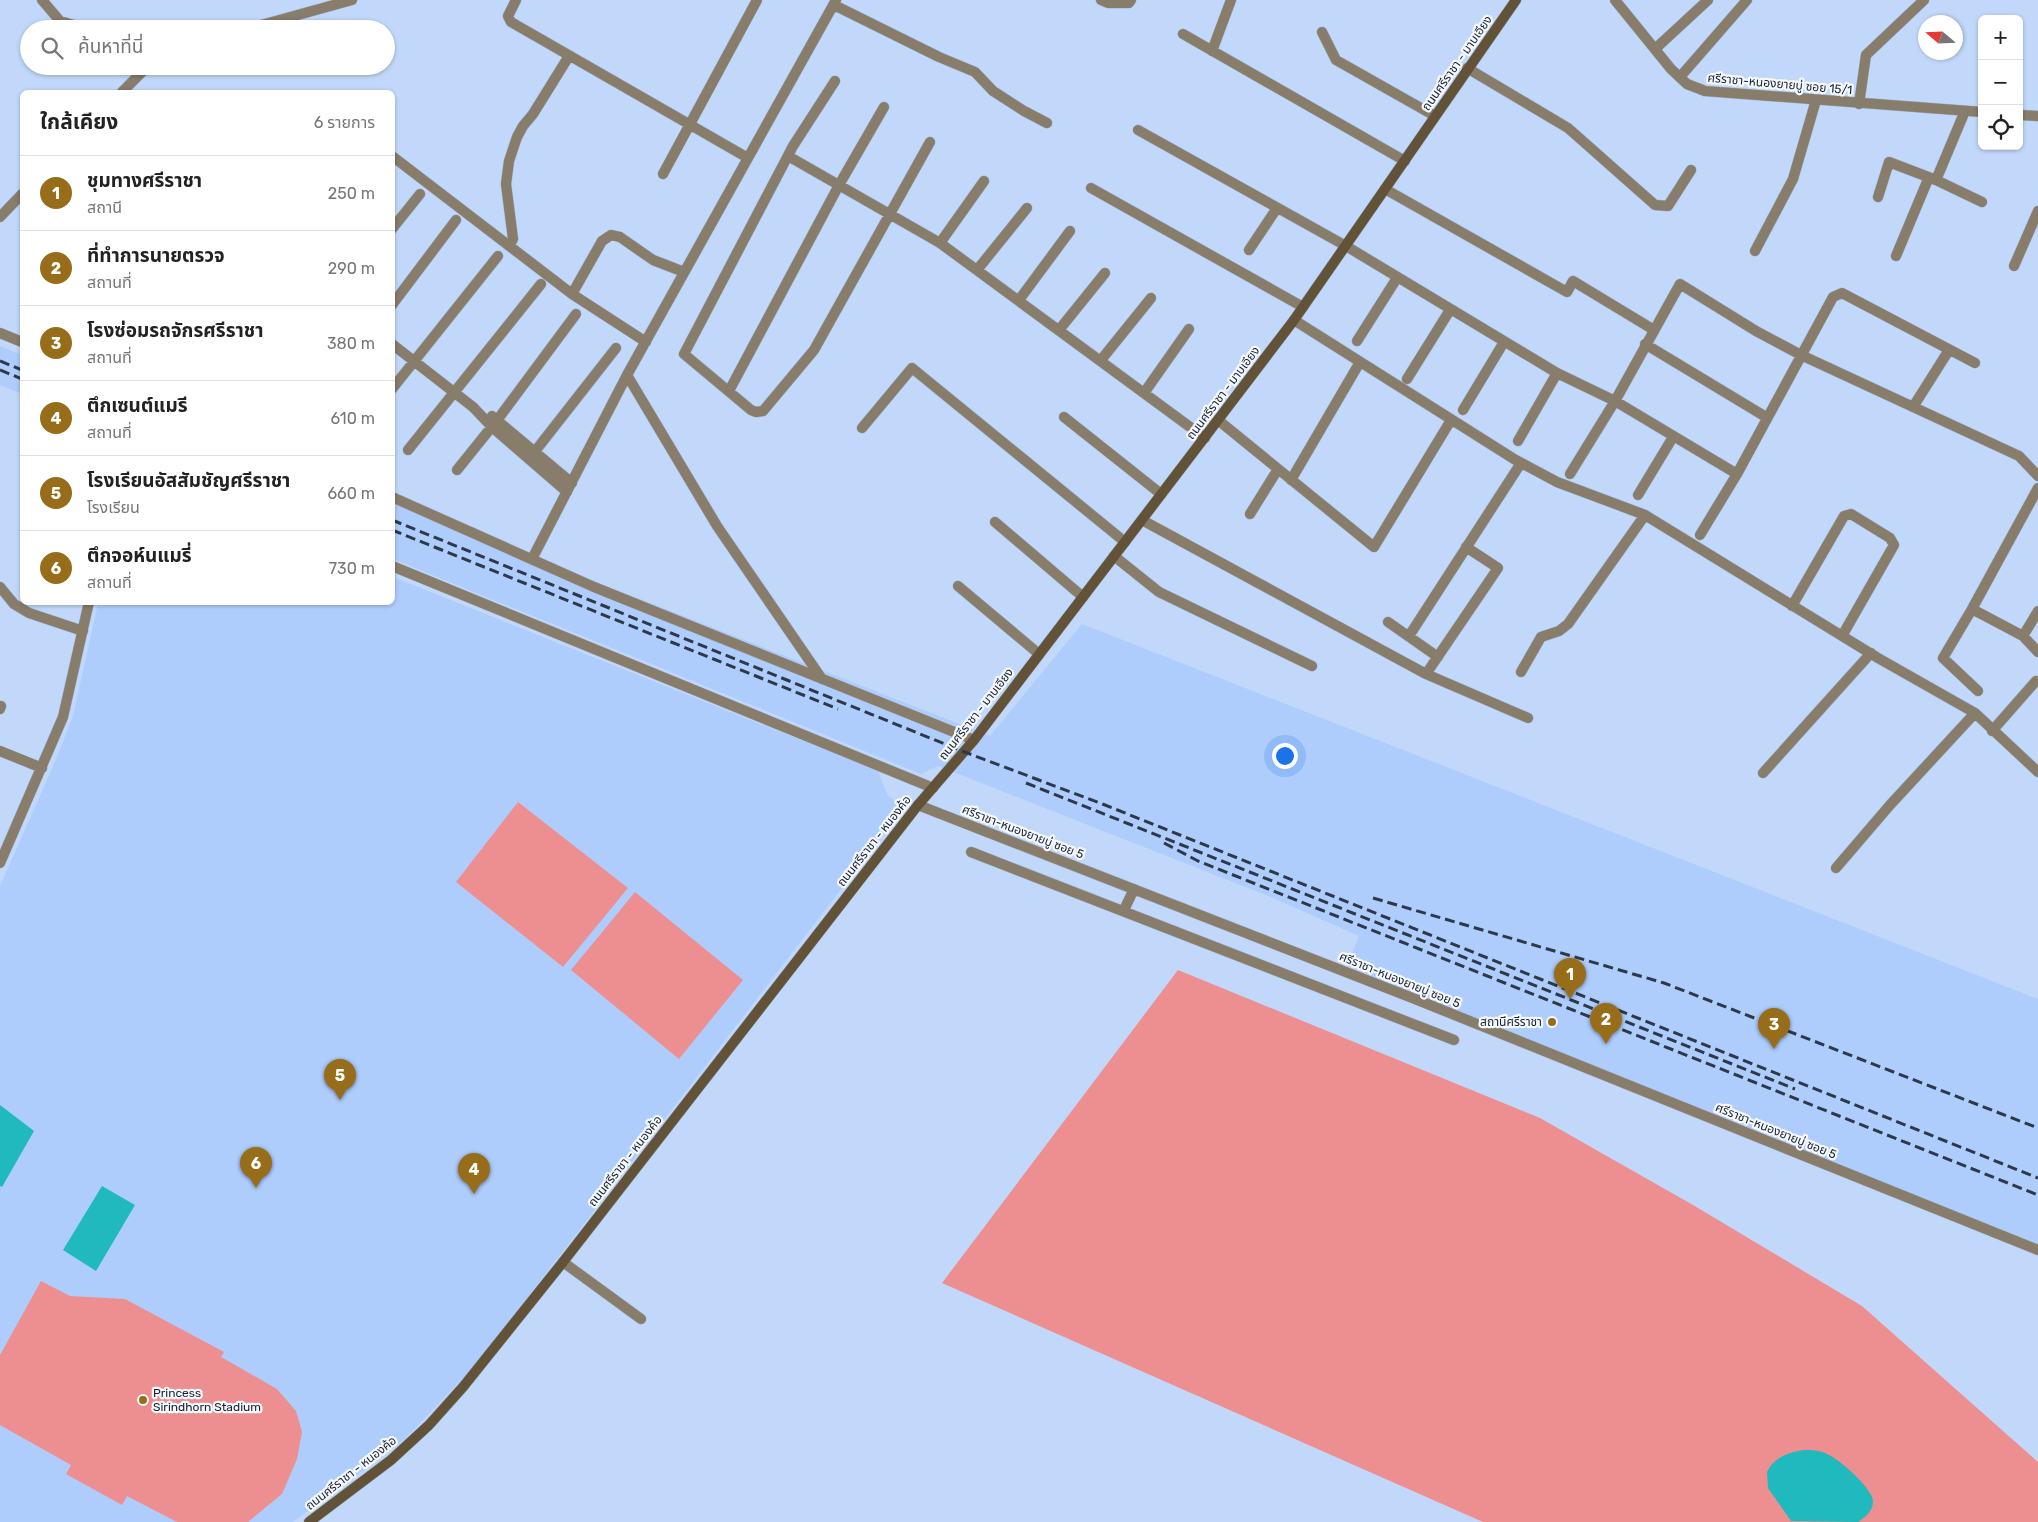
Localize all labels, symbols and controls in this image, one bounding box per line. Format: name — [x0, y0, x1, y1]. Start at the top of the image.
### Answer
street label: ถนนศรีราชา - มาบเอียง — [1419, 13, 1495, 113]
north arrow — [1918, 15, 1963, 60]
map controls — [1978, 15, 2023, 150]
button: + — [1978, 15, 2023, 60]
search box — [20, 20, 395, 75]
icon: search — [38, 34, 66, 62]
text: ค้นหาที่นี่ — [78, 35, 143, 58]
button: − — [1978, 60, 2023, 105]
street label: ศรีราชา-หนองยายบู่ ซอย 15/1 — [1707, 71, 1853, 97]
button: locate — [1978, 105, 2023, 150]
text: ใกล้เคียง — [40, 109, 118, 134]
text: 6 รายการ — [314, 113, 375, 132]
text: ชุมทางศรีราชา — [87, 169, 202, 192]
text: 1 — [52, 184, 60, 203]
text: 250 m — [328, 184, 375, 203]
text: สถานี — [87, 198, 122, 217]
text: ที่ทำการนายตรวจ — [87, 244, 225, 267]
text: 2 — [51, 259, 61, 278]
text: 290 m — [328, 259, 375, 278]
text: สถานที่ — [87, 273, 132, 292]
text: โรงซ่อมรถจักรศรีราชา — [87, 319, 263, 342]
text: 3 — [51, 334, 61, 353]
text: 380 m — [327, 334, 375, 353]
street label: ถนนศรีราชา - มาบเอียง — [1184, 344, 1262, 442]
text: สถานที่ — [87, 348, 132, 367]
text: ตึกเซนต์แมรี — [87, 394, 188, 417]
text: 4 — [51, 409, 61, 428]
text: 610 m — [331, 409, 375, 428]
text: สถานที่ — [87, 423, 132, 442]
text: โรงเรียนอัสสัมชัญศรีราชา — [87, 469, 290, 492]
text: 5 — [51, 484, 61, 503]
text: 660 m — [327, 484, 375, 503]
text: โรงเรียน — [87, 498, 140, 517]
text: ตึกจอห์นแมรี่ — [87, 544, 192, 567]
text: 6 — [51, 559, 61, 578]
text: 730 m — [329, 559, 375, 578]
text: สถานที่ — [87, 573, 132, 592]
street label: ถนนศรีราชา - มาบเอียง — [936, 665, 1016, 763]
your location — [1272, 743, 1298, 769]
street label: ถนนศรีราชา - หนองค้อ — [834, 793, 914, 889]
street label: ศรีราชา-หนองยายบู่ ซอย 5 — [960, 802, 1086, 862]
street label: ศรีราชา-หนองยายบู่ ซอย 5 — [1337, 949, 1463, 1011]
pin: 1 — [1554, 958, 1586, 999]
pin: 2 — [1590, 1003, 1622, 1044]
pin: 3 — [1758, 1008, 1790, 1049]
place label: สถานีศรีราชา — [1480, 1015, 1542, 1029]
marker: สถานีศรีราชา — [1546, 1016, 1558, 1028]
pin: 5 — [324, 1059, 356, 1100]
street label: ศรีราชา-หนองยายบู่ ซอย 5 — [1713, 1100, 1839, 1162]
street label: ถนนศรีราชา - หนองค้อ — [585, 1113, 665, 1209]
pin: 6 — [240, 1147, 272, 1188]
pin: 4 — [458, 1153, 490, 1194]
place label: Princess Sirindhorn Stadium — [153, 1386, 261, 1414]
marker: Princess Sirindhorn Stadium — [137, 1394, 149, 1406]
street label: ถนนศรีราชา - หนองค้อ — [303, 1433, 399, 1513]

